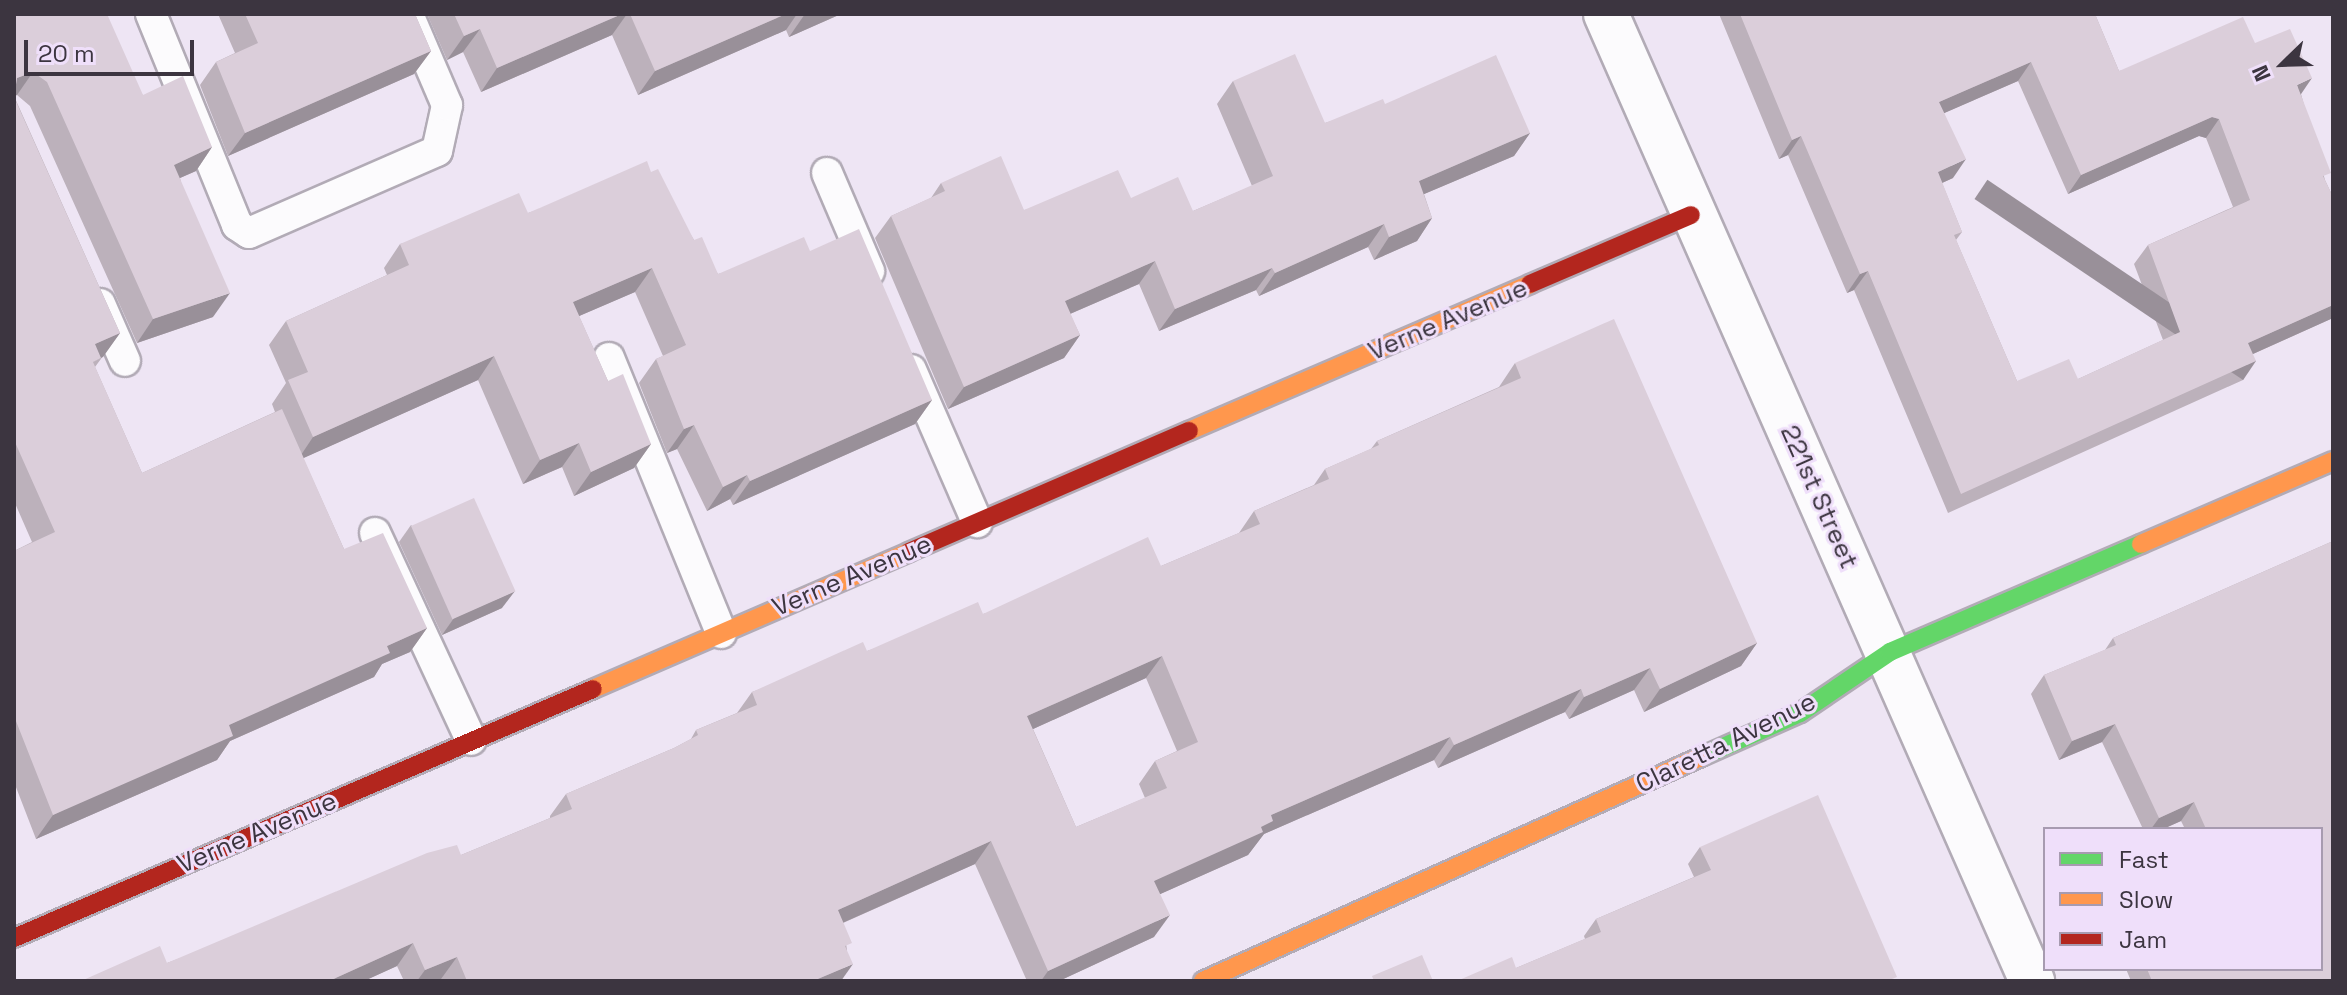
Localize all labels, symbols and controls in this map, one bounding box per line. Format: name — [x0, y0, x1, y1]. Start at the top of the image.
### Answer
scale bar — [28, 24, 198, 74]
north arrow — [2243, 24, 2323, 104]
text: 20 m — [38, 38, 95, 69]
text: N — [2245, 61, 2277, 86]
street label: Verne Avenue — [1364, 272, 1532, 368]
street label: 221st Street — [1773, 420, 1865, 574]
street label: Verne Avenue — [768, 528, 936, 624]
street label: Claretta Avenue — [1631, 686, 1821, 800]
street label: Verne Avenue — [173, 785, 341, 881]
legend — [2043, 827, 2323, 971]
text: Fast — [2119, 844, 2169, 875]
text: Slow — [2119, 884, 2173, 915]
text: Jam — [2119, 924, 2167, 955]

